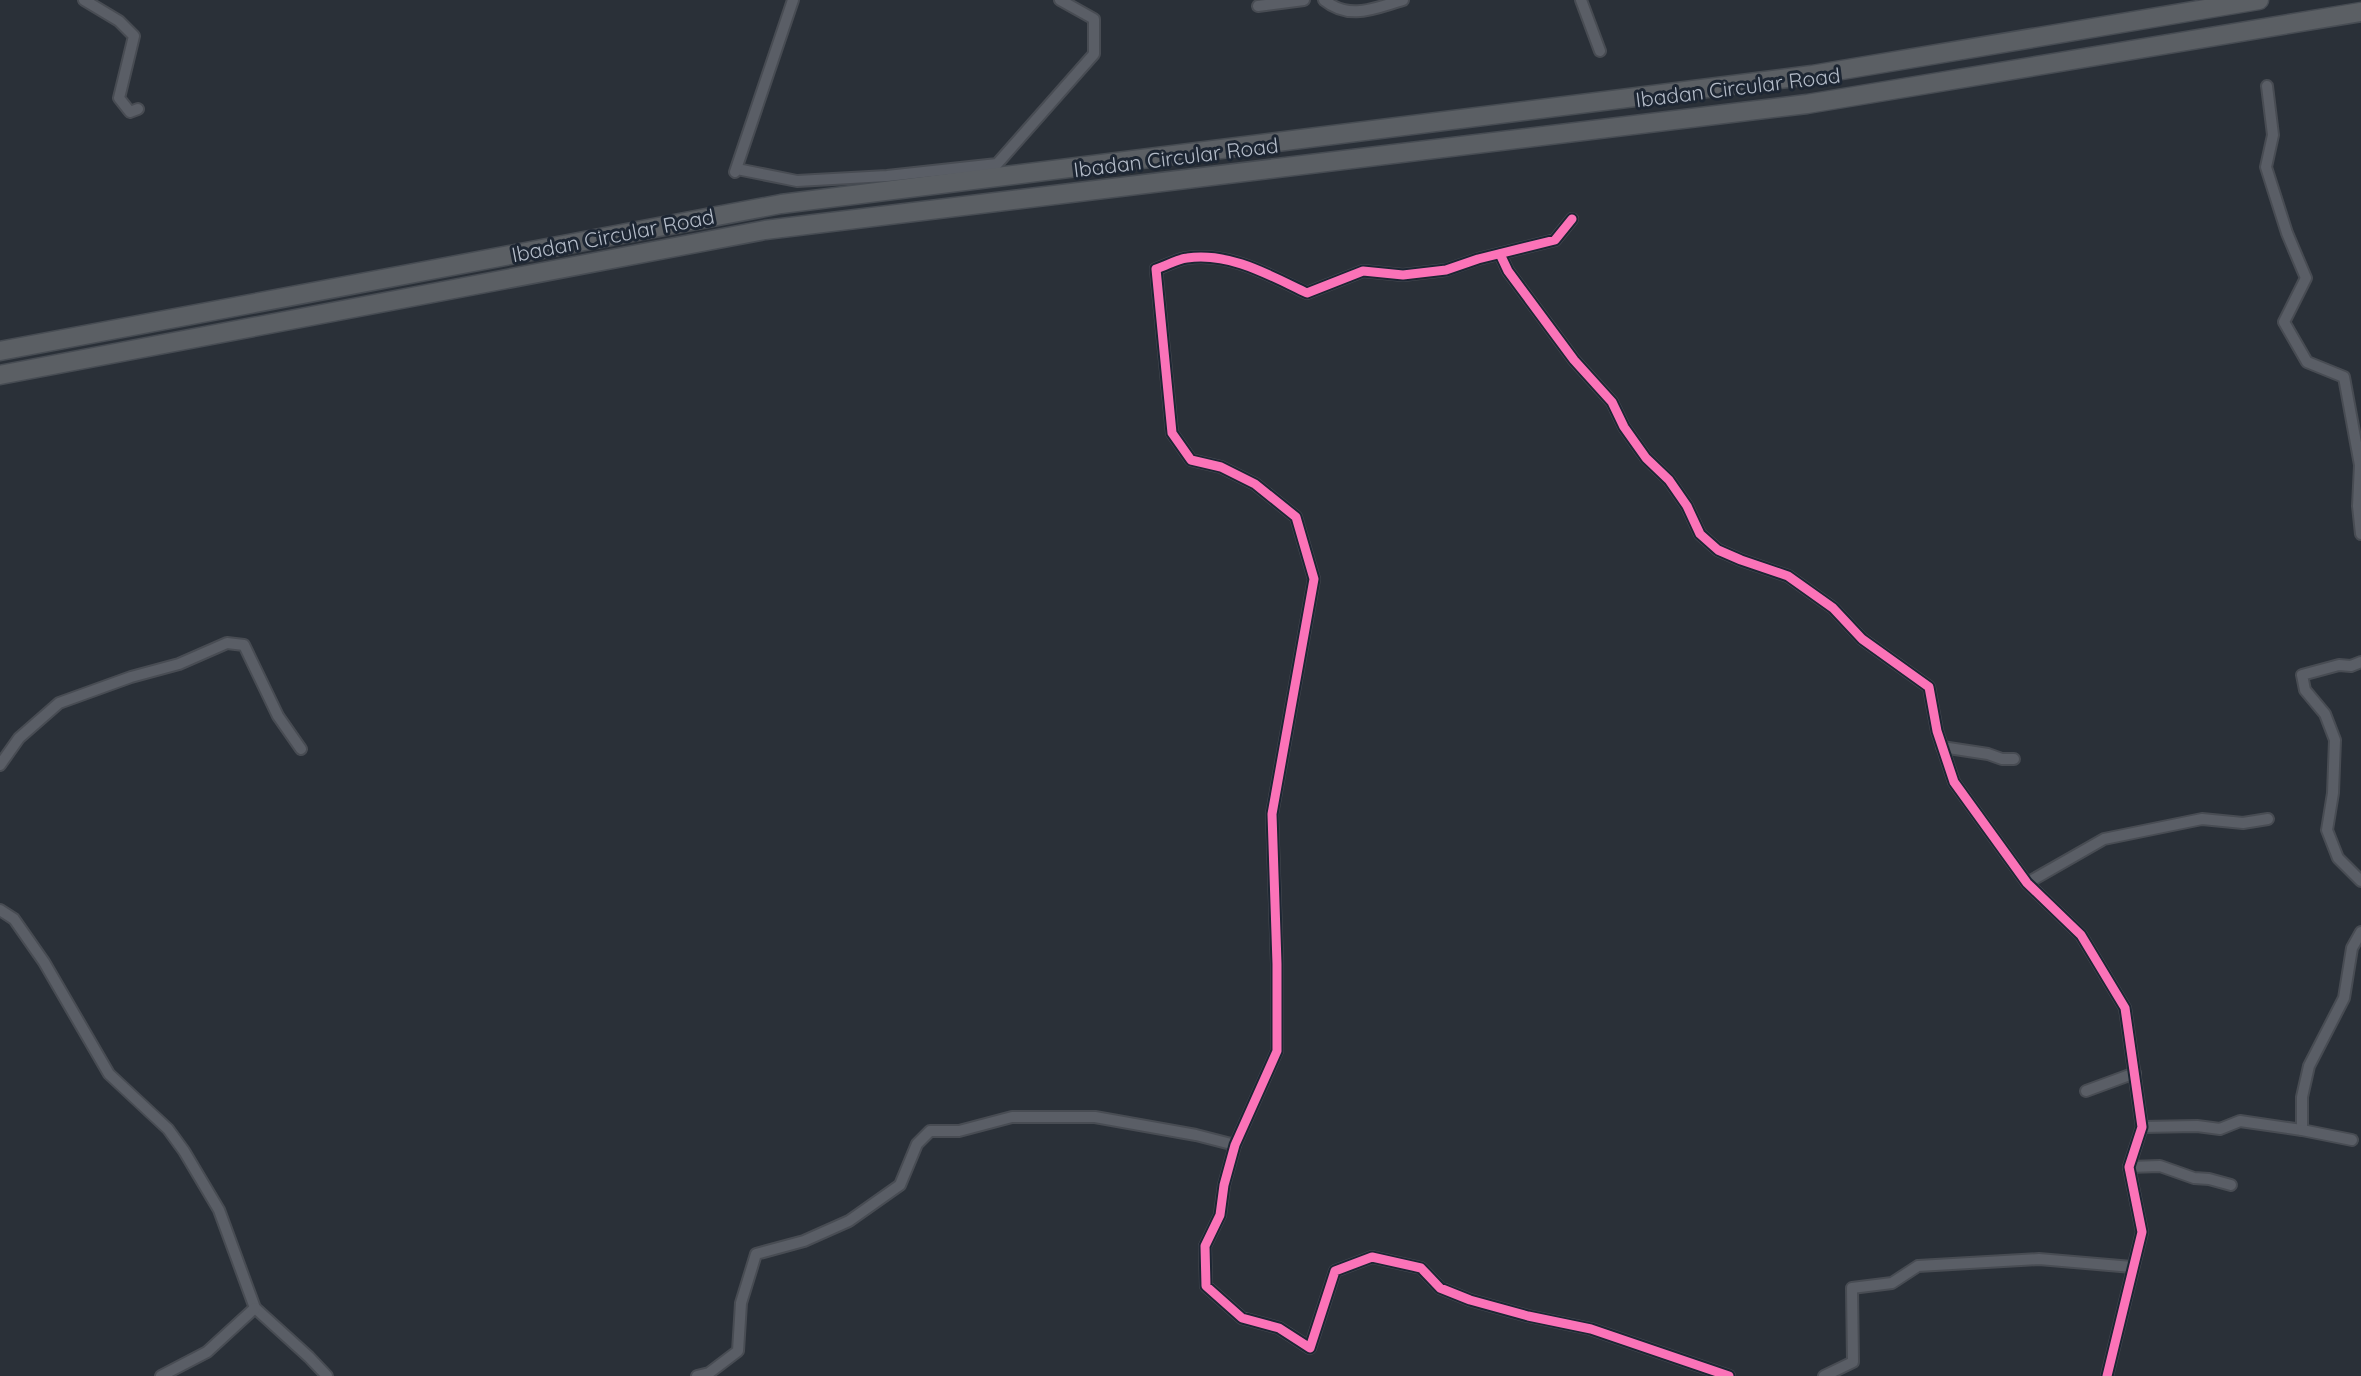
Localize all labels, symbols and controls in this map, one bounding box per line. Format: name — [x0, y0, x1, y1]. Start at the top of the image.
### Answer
street label: Ibadan Circular Road — [1634, 62, 1842, 112]
street label: Ibadan Circular Road — [1072, 132, 1280, 182]
street label: Ibadan Circular Road — [509, 203, 716, 267]

